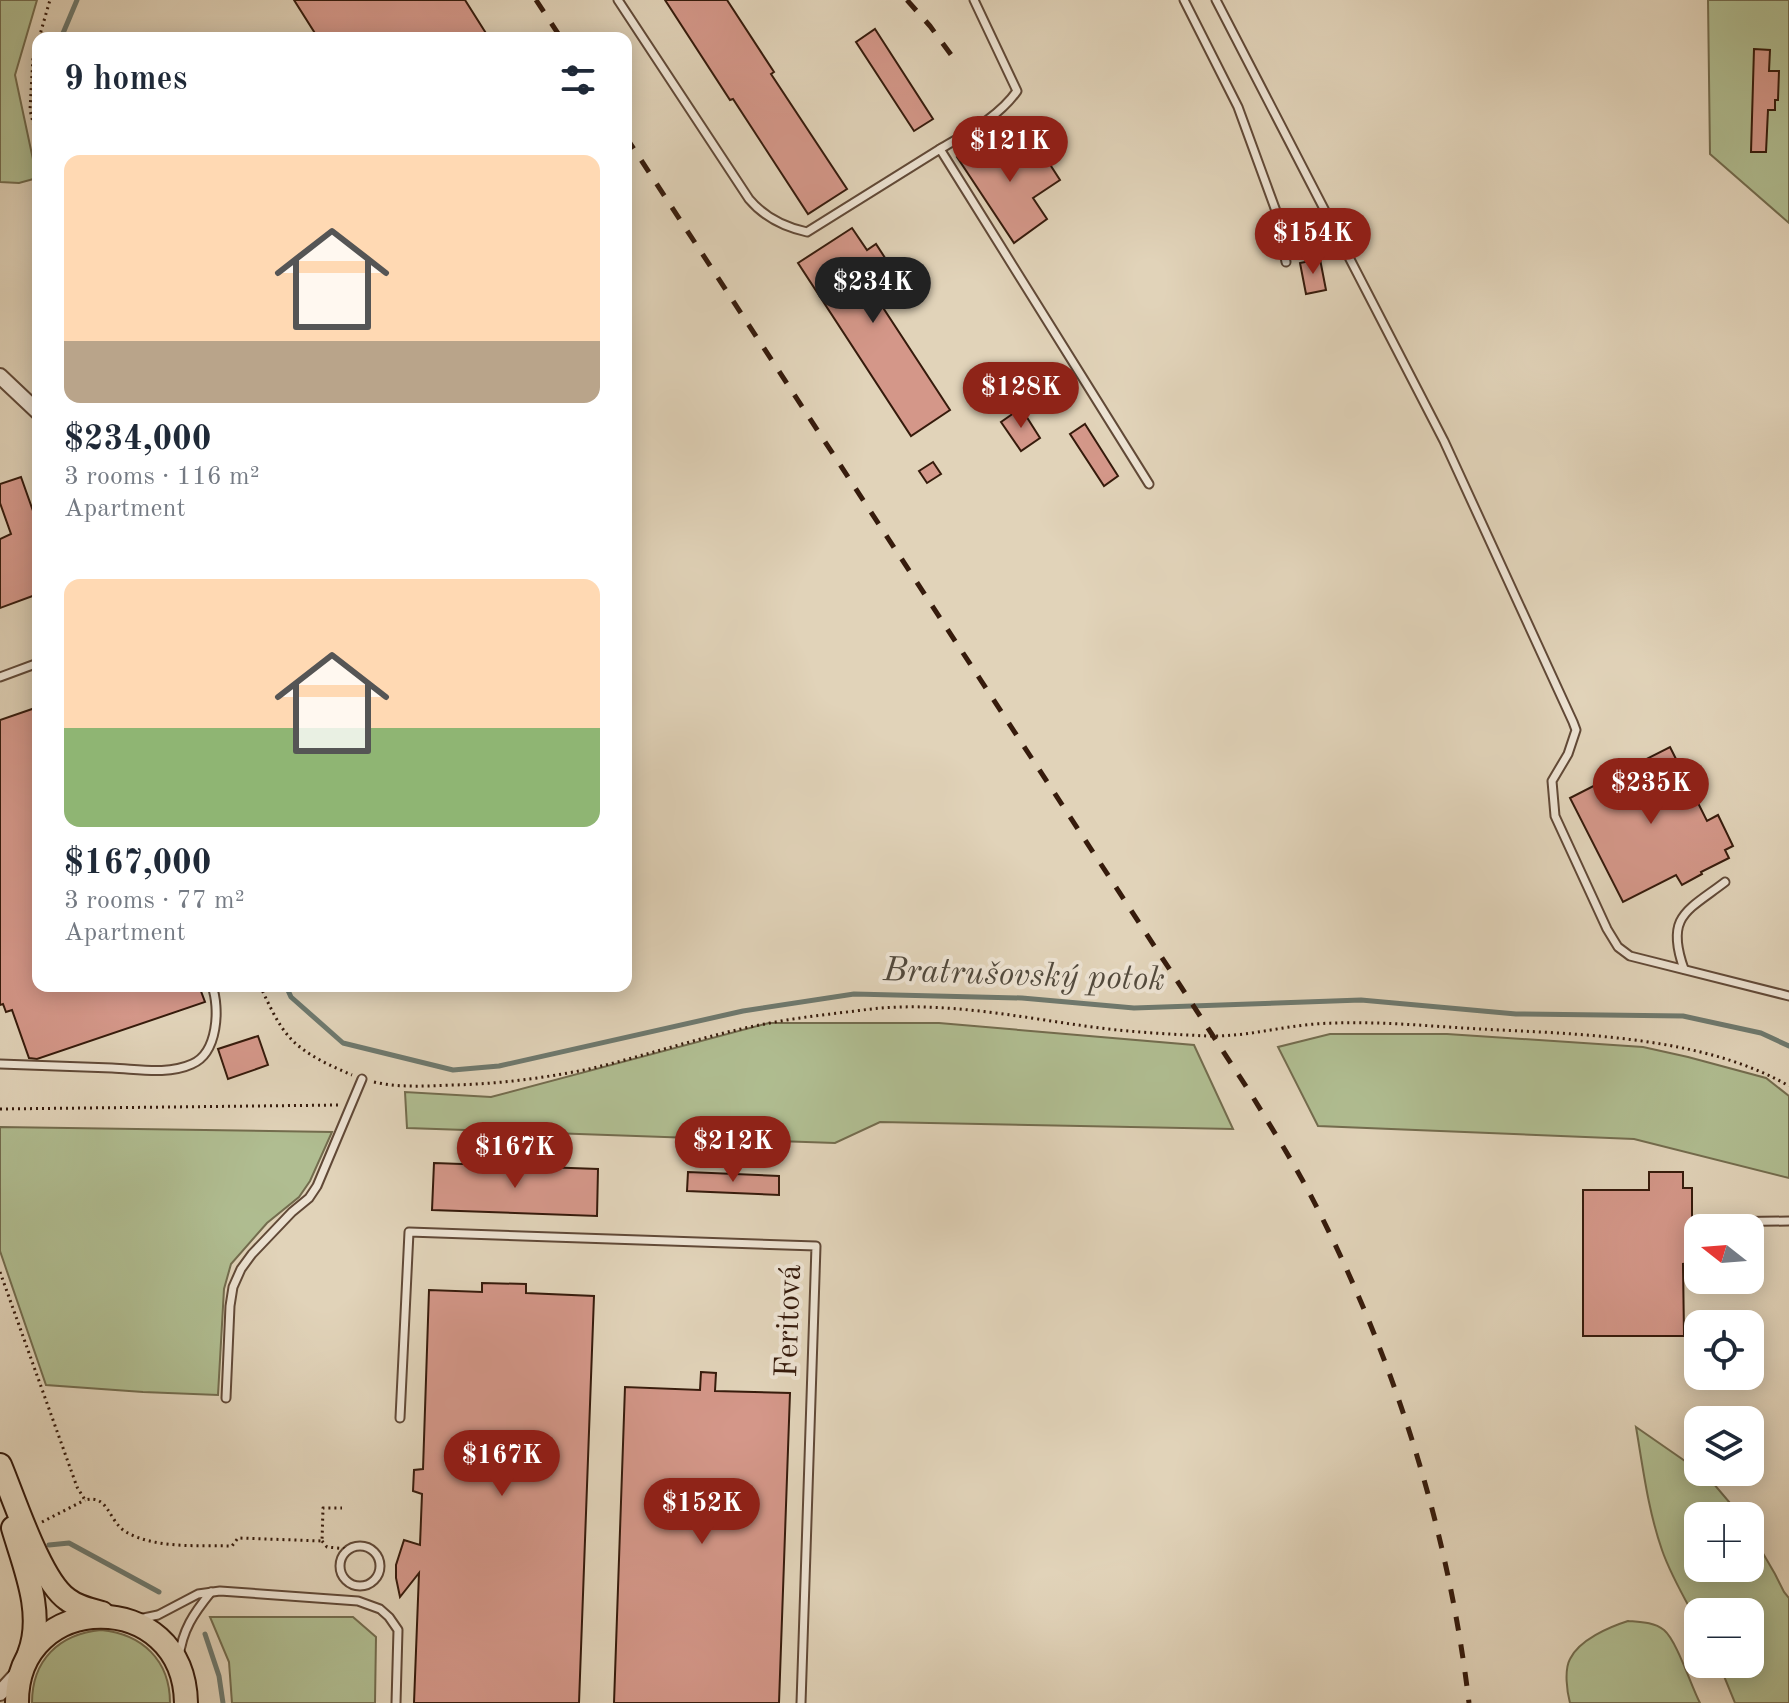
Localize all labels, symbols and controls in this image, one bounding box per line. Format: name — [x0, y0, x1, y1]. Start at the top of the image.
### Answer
icon: filters — [556, 58, 600, 102]
text: 9 homes — [64, 63, 187, 97]
pin: $121K — [954, 116, 1066, 184]
text: $121K — [970, 129, 1050, 155]
icon: home — [260, 207, 404, 351]
pin: $154K — [1257, 208, 1369, 276]
text: $154K — [1273, 221, 1353, 247]
pin: $234K — [817, 257, 929, 325]
text: $234K — [833, 270, 913, 296]
pin: $128K — [965, 362, 1077, 430]
text: $128K — [981, 375, 1061, 401]
text: $234,000 — [64, 423, 212, 457]
text: 3 rooms · 116 m² — [64, 464, 260, 490]
text: Apartment — [64, 496, 186, 522]
icon: home — [260, 631, 404, 775]
pin: $235K — [1595, 758, 1707, 826]
text: $235K — [1611, 771, 1691, 797]
text: $167,000 — [64, 847, 212, 881]
text: 3 rooms · 77 m² — [64, 888, 245, 914]
text: Apartment — [64, 920, 186, 946]
water label: Bratrušovský potok — [882, 954, 1165, 998]
pin: $212K — [677, 1116, 789, 1184]
pin: $167K — [459, 1122, 571, 1190]
text: $212K — [693, 1129, 773, 1155]
text: $167K — [475, 1135, 555, 1161]
north arrow — [1684, 1214, 1764, 1294]
map controls — [1684, 1214, 1764, 1678]
street label: Feritová — [772, 1264, 808, 1378]
button: locate — [1684, 1310, 1764, 1390]
button: layers — [1684, 1406, 1764, 1486]
pin: $167K — [446, 1430, 558, 1498]
text: $167K — [462, 1443, 542, 1469]
pin: $152K — [646, 1478, 758, 1546]
text: $152K — [662, 1491, 742, 1517]
button: + — [1684, 1502, 1764, 1582]
button: − — [1684, 1598, 1764, 1678]

